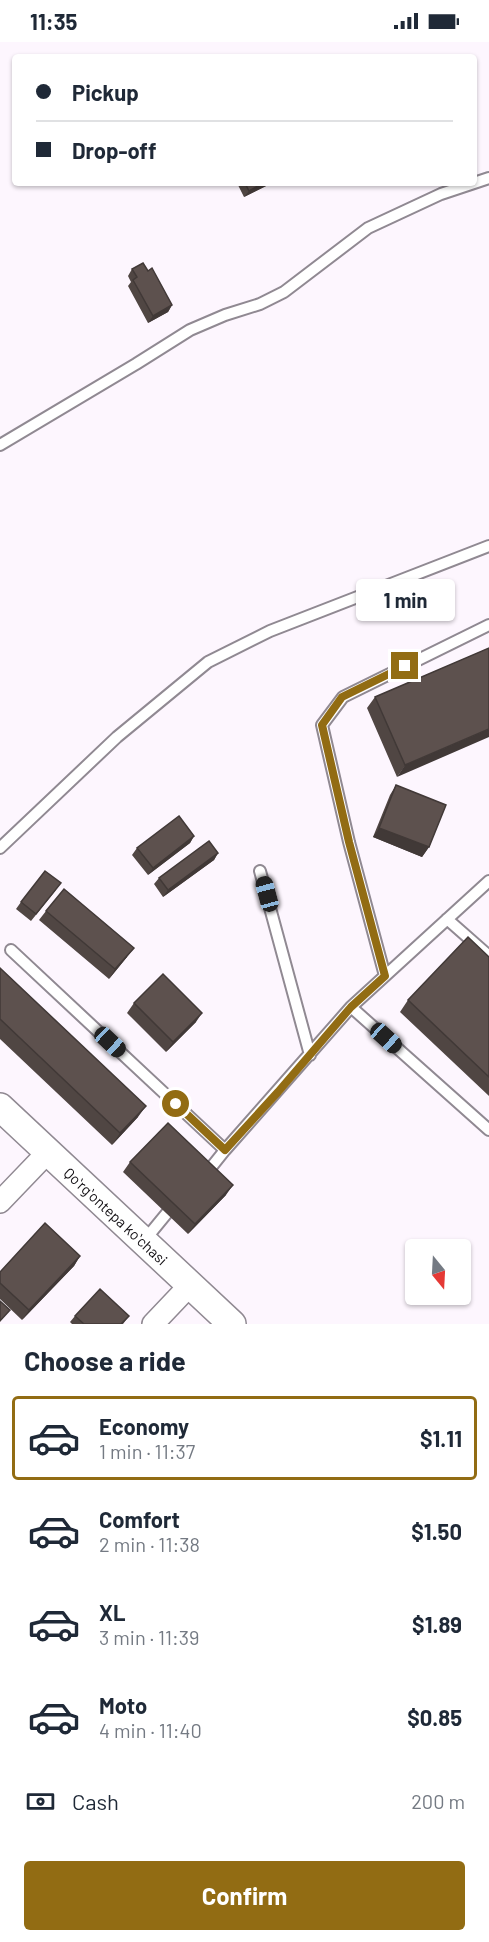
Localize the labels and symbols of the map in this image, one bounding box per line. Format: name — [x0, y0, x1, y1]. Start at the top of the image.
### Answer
callout: 1 min — [356, 579, 454, 621]
route end — [391, 652, 418, 679]
car — [254, 874, 280, 914]
car — [367, 1019, 405, 1057]
car — [91, 1023, 129, 1061]
route start — [162, 1090, 189, 1117]
street label: Qoʻrgʻontepa koʻchasi — [61, 1163, 171, 1269]
north arrow — [405, 1239, 471, 1305]

